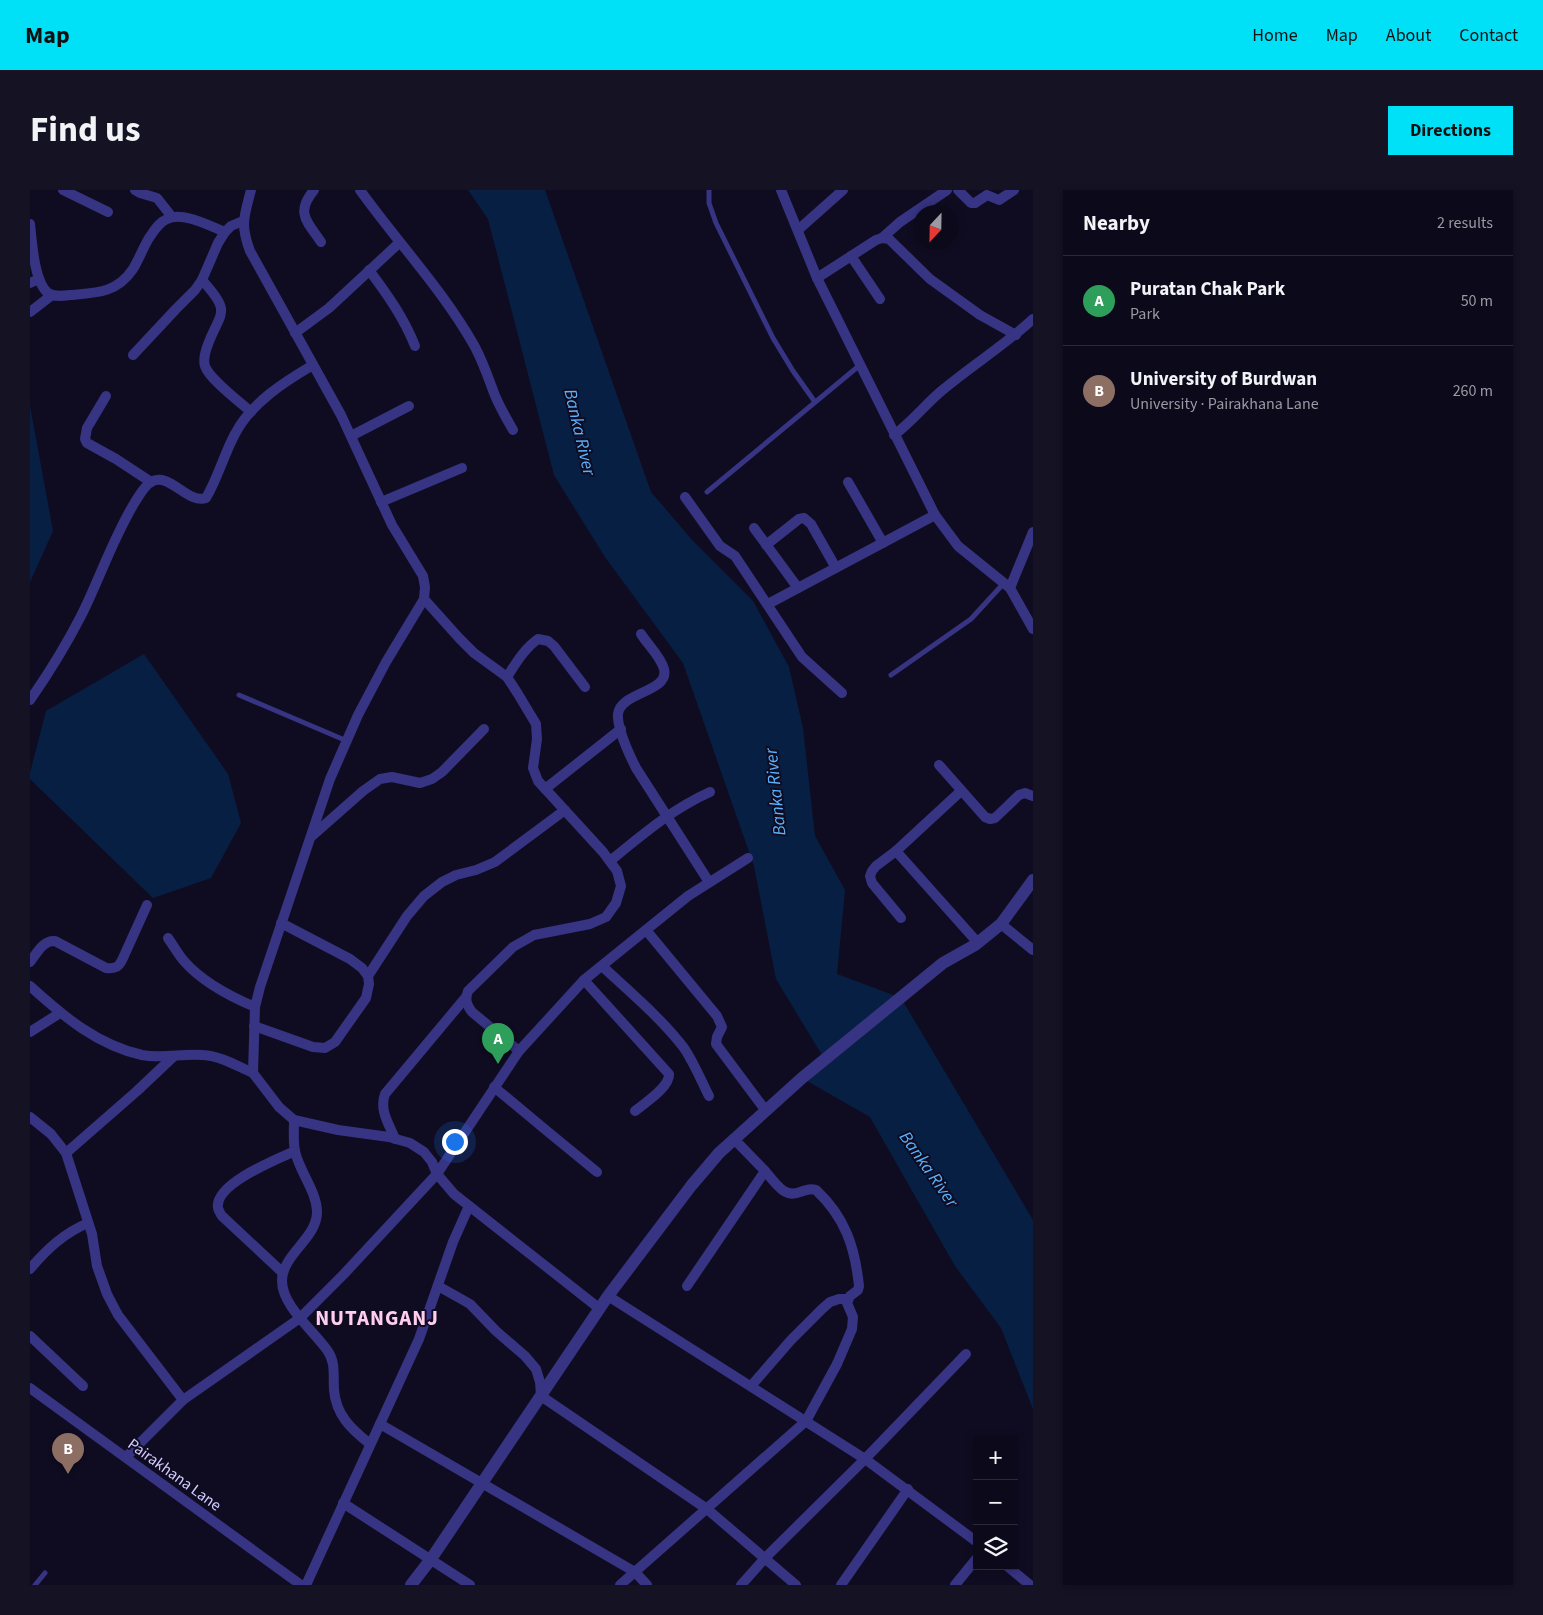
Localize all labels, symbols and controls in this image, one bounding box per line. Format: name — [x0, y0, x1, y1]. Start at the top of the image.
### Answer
text: Map — [25, 18, 70, 53]
text: Home — [1252, 23, 1298, 48]
text: Map — [1326, 23, 1358, 48]
text: About — [1386, 23, 1431, 48]
text: Contact — [1459, 23, 1518, 48]
text: Find us — [30, 105, 140, 155]
button: Directions — [1388, 106, 1513, 155]
north arrow — [913, 205, 958, 250]
text: Nearby — [1083, 208, 1150, 238]
text: 2 results — [1437, 212, 1493, 234]
text: Puratan Chak Park — [1130, 276, 1285, 303]
text: A — [1094, 290, 1104, 312]
text: 50 m — [1461, 290, 1493, 312]
text: Park — [1130, 303, 1160, 325]
text: University of Burdwan — [1130, 366, 1317, 393]
text: B — [1094, 380, 1104, 402]
text: 260 m — [1453, 380, 1493, 402]
water label: Banka River — [557, 386, 602, 479]
text: University · Pairakhana Lane — [1130, 393, 1319, 415]
water label: Banka River — [758, 746, 793, 837]
pin: A — [482, 1023, 514, 1064]
water label: Banka River — [893, 1126, 965, 1213]
your location — [442, 1129, 468, 1155]
district label: NUTANGANJ — [315, 1303, 439, 1333]
pin: B — [52, 1433, 84, 1474]
street label: Pairakhana Lane — [123, 1433, 226, 1516]
map controls — [973, 1435, 1018, 1570]
button: + — [973, 1435, 1018, 1480]
button: − — [973, 1480, 1018, 1525]
button: layers — [973, 1525, 1018, 1570]

